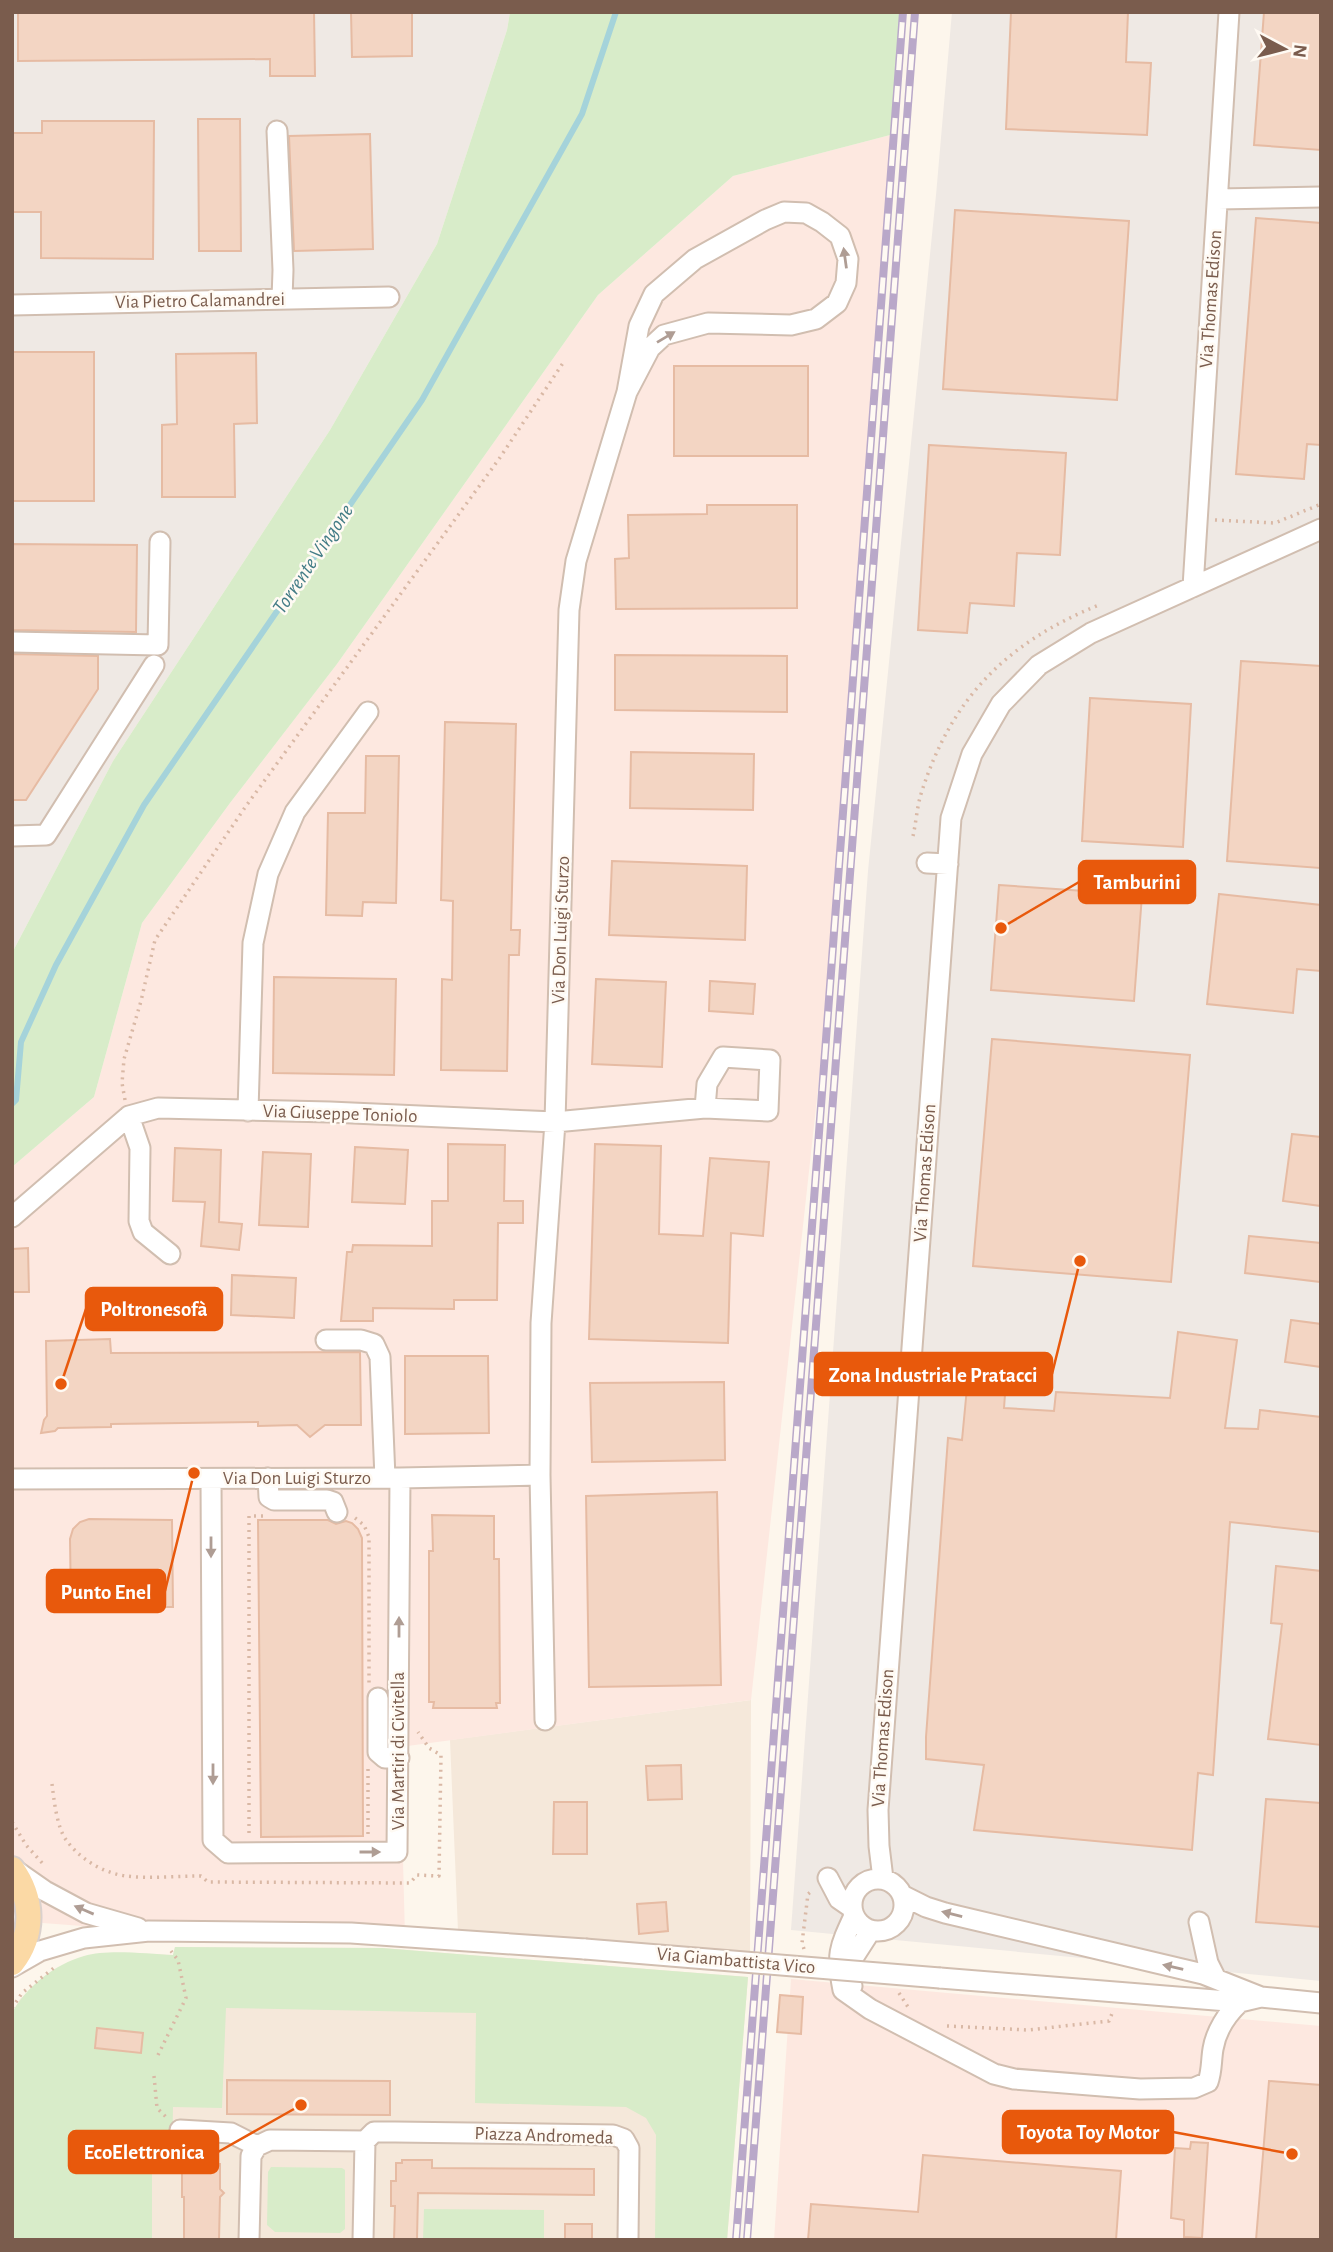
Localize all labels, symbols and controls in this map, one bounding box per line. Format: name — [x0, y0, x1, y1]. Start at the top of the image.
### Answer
north arrow — [1249, 14, 1319, 84]
text: N — [1289, 43, 1310, 59]
street label: Via Thomas Edison — [1197, 229, 1225, 369]
one-way arrow — [840, 247, 851, 269]
street label: Via Pietro Calamandrei — [115, 290, 285, 312]
one-way arrow — [656, 331, 675, 343]
water label: Torrente Vingone — [269, 500, 357, 618]
street label: Via Don Luigi Sturzo — [549, 856, 573, 1004]
callout: Tamburini — [1079, 861, 1195, 903]
text: Tamburini — [1093, 872, 1181, 893]
street label: Via Giuseppe Toniolo — [262, 1102, 418, 1126]
street label: Via Thomas Edison — [911, 1103, 939, 1243]
callout: Poltronesofà — [86, 1288, 222, 1330]
text: Poltronesofà — [100, 1299, 208, 1320]
callout: Zona Industriale Pratacci — [815, 1353, 1052, 1395]
text: Zona Industriale Pratacci — [828, 1365, 1038, 1386]
street label: Via Don Luigi Sturzo — [223, 1469, 371, 1488]
one-way arrow — [205, 1536, 217, 1558]
callout: Punto Enel — [47, 1570, 165, 1612]
text: Punto Enel — [61, 1582, 151, 1603]
one-way arrow — [393, 1616, 405, 1638]
street label: Via Thomas Edison — [869, 1668, 897, 1808]
street label: Via Martiri di Civitella — [389, 1671, 408, 1830]
one-way arrow — [207, 1764, 219, 1786]
one-way arrow — [359, 1846, 381, 1858]
one-way arrow — [73, 1905, 94, 1916]
one-way arrow — [940, 1908, 962, 1919]
street label: Via Giambattista Vico — [656, 1945, 816, 1977]
one-way arrow — [1162, 1961, 1184, 1972]
callout: Toyota Toy Motor — [1003, 2111, 1173, 2153]
text: Toyota Toy Motor — [1017, 2122, 1160, 2143]
street label: Piazza Andromeda — [474, 2124, 614, 2148]
callout: EcoElettronica — [69, 2131, 218, 2173]
text: EcoElettronica — [84, 2142, 204, 2163]

